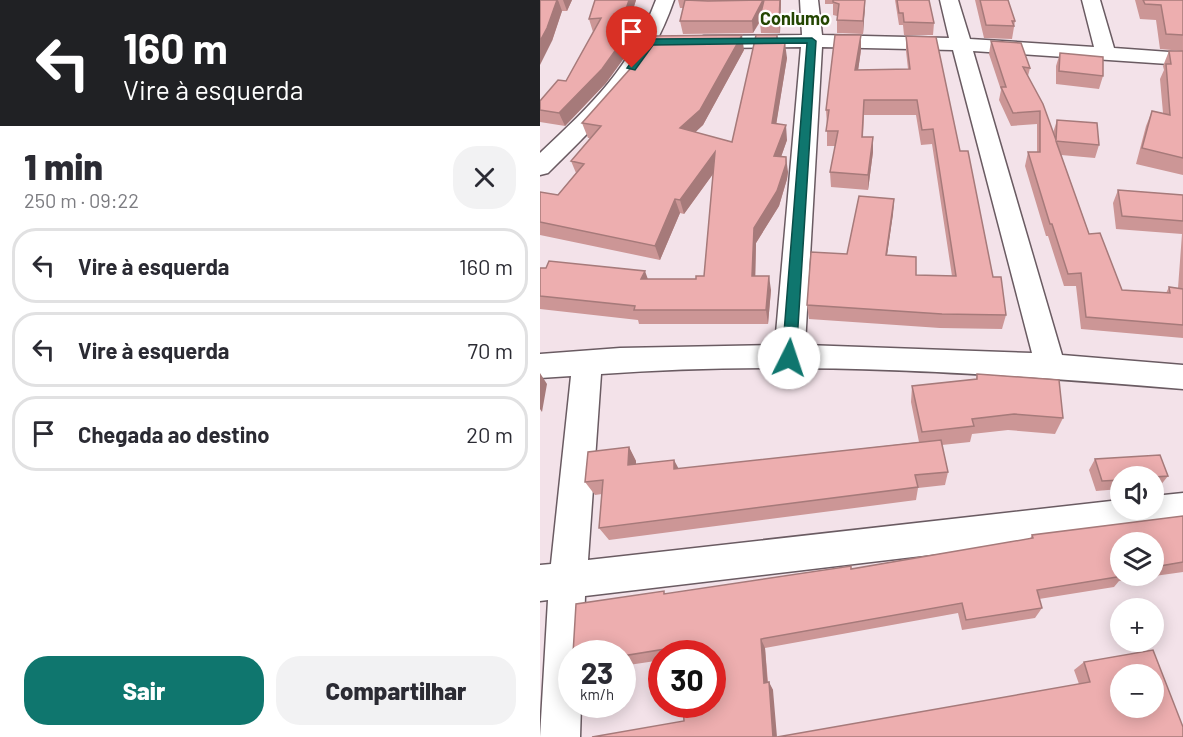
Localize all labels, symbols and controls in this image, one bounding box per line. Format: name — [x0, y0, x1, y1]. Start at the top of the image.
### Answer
pin — [606, 6, 657, 68]
district label: Conlumo — [760, 7, 830, 29]
icon: arrive — [615, 15, 648, 48]
text: 160 m — [123, 22, 228, 72]
icon: left — [24, 24, 102, 102]
text: Vire à esquerda — [123, 73, 304, 105]
text: 1 min — [24, 144, 103, 187]
button: close — [453, 146, 516, 209]
text: 250 m · 09:22 — [24, 188, 139, 212]
icon: left — [27, 249, 60, 282]
text: Vire à esquerda — [78, 253, 229, 279]
text: 160 m — [459, 253, 513, 279]
position arrow — [757, 326, 821, 390]
icon: left — [27, 333, 60, 366]
text: Vire à esquerda — [78, 337, 229, 363]
text: 70 m — [468, 337, 513, 363]
icon: arrive — [27, 417, 60, 450]
text: Chegada ao destino — [78, 421, 269, 447]
text: 20 m — [466, 421, 513, 447]
map controls — [1110, 466, 1164, 718]
button: sound — [1110, 466, 1164, 520]
button: layers — [1110, 532, 1164, 586]
button: + — [1110, 598, 1164, 652]
speed limit sign: 30 — [648, 640, 726, 718]
text: 23 — [581, 654, 613, 690]
button: Sair — [24, 656, 264, 725]
button: Compartilhar — [276, 656, 516, 725]
button: − — [1110, 664, 1164, 718]
text: km/h — [580, 685, 614, 703]

